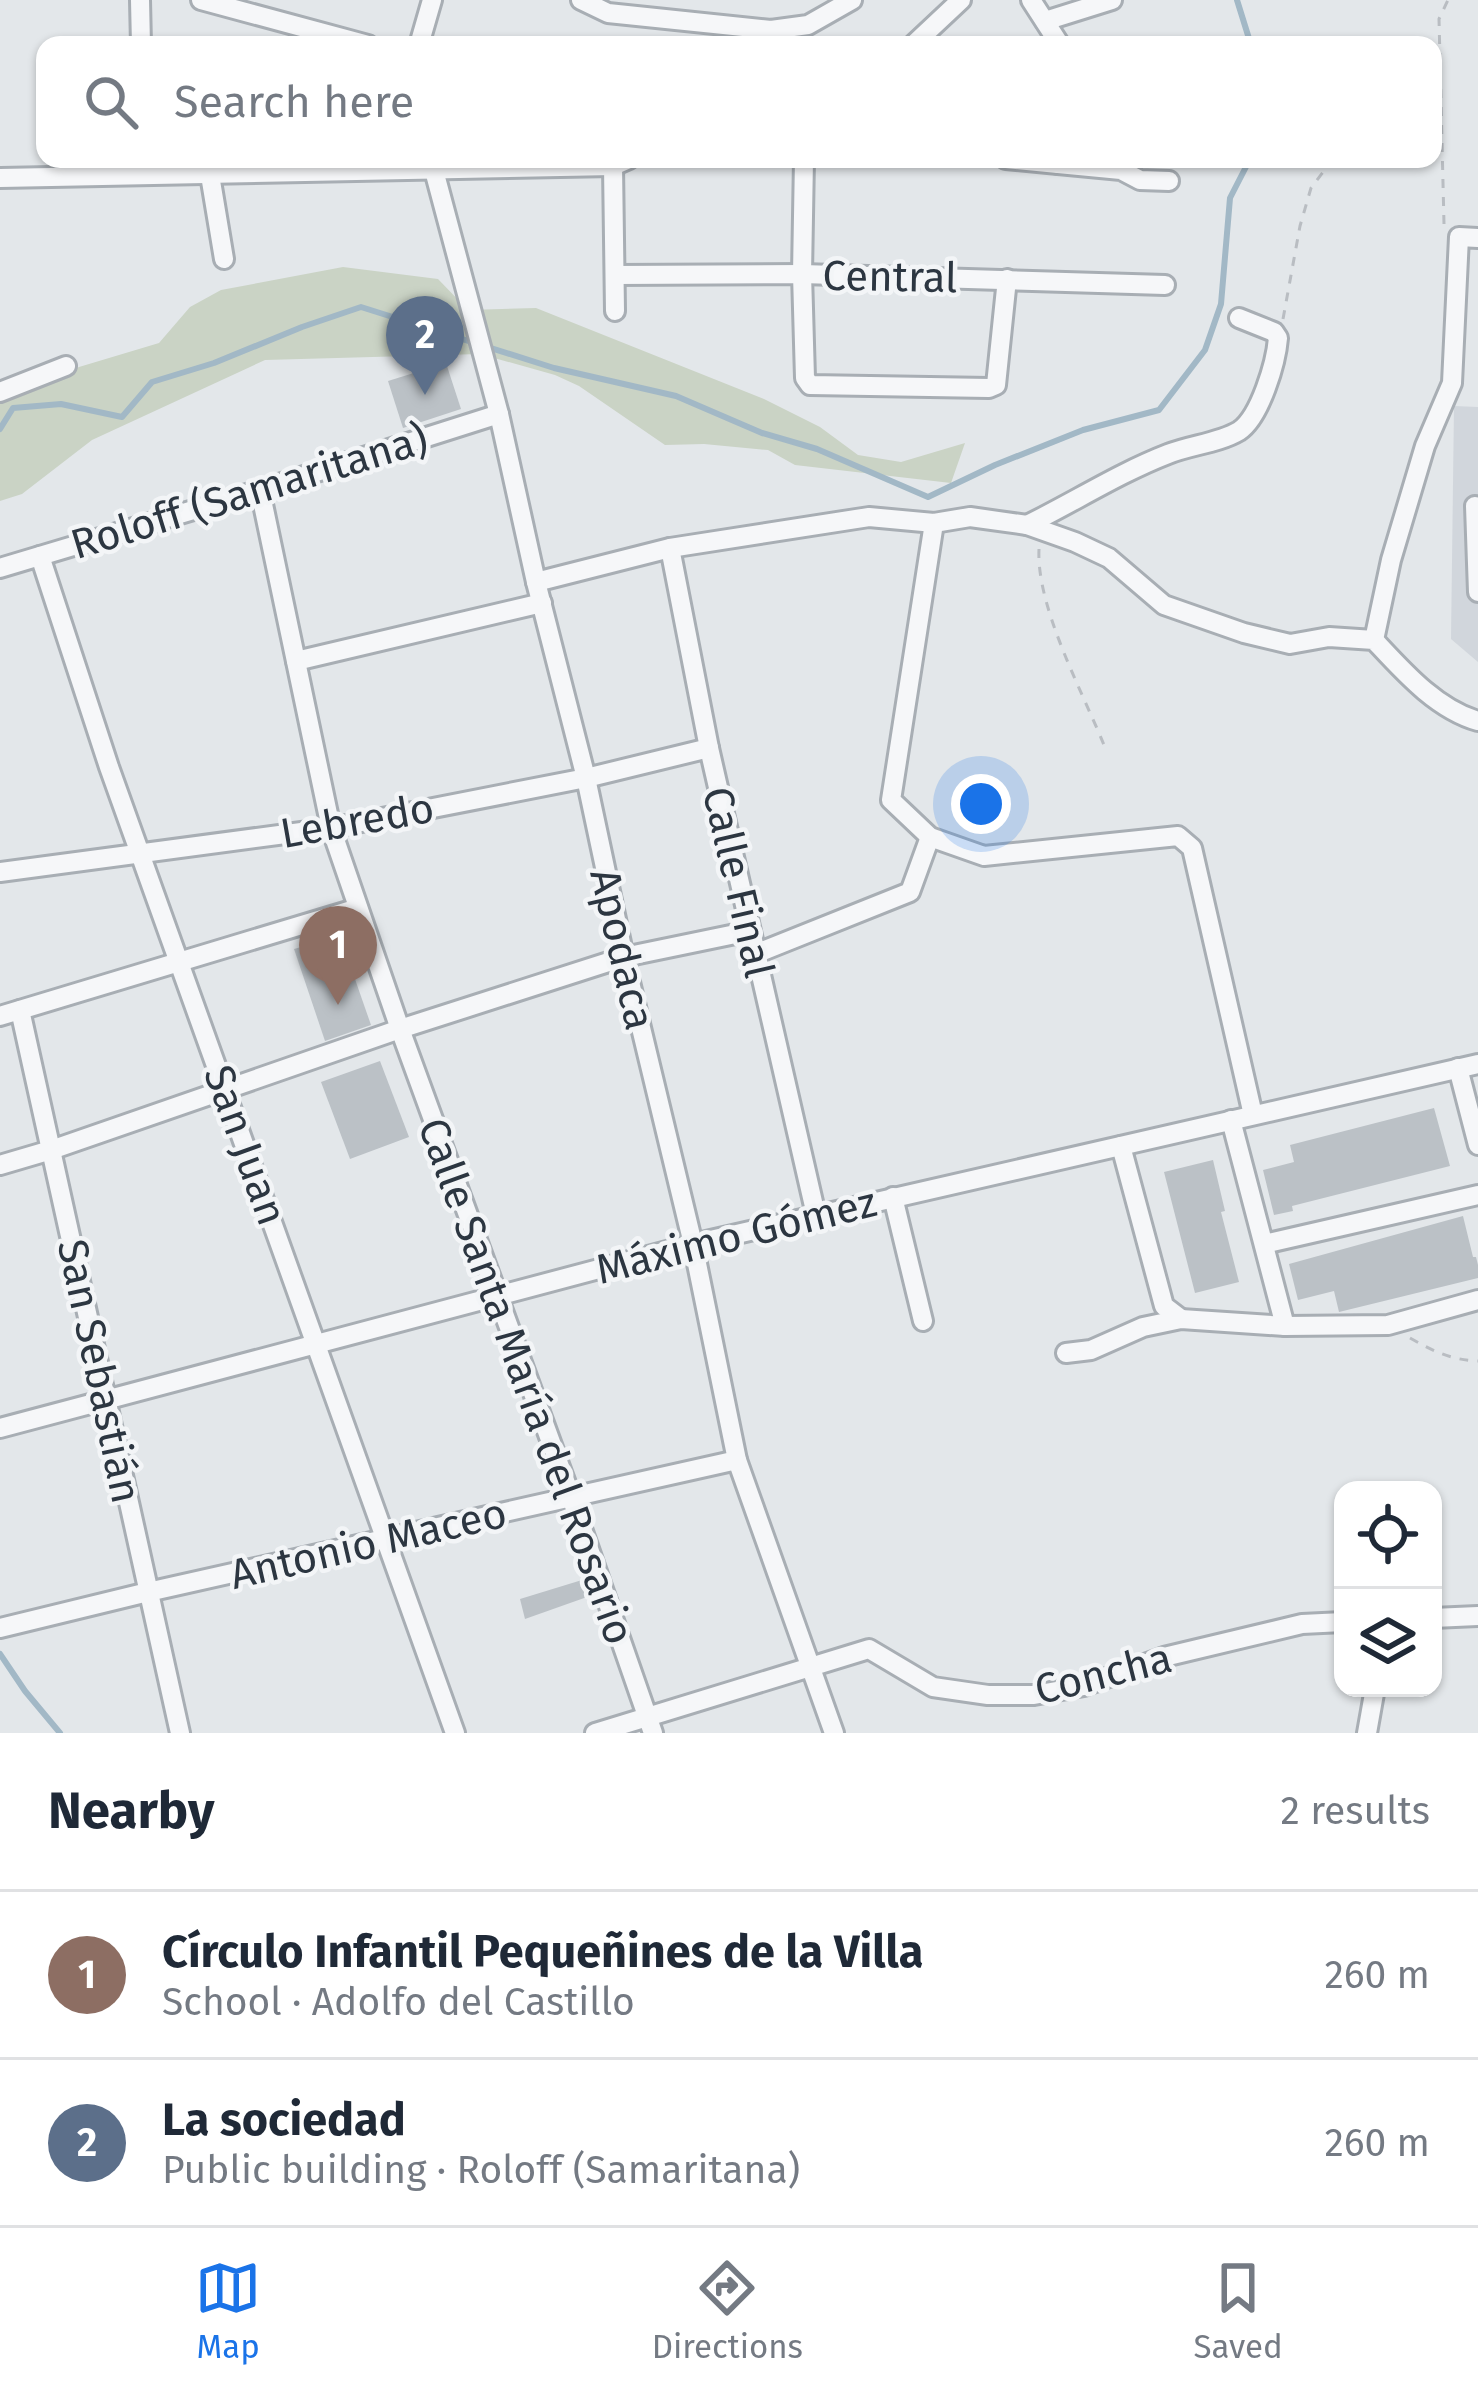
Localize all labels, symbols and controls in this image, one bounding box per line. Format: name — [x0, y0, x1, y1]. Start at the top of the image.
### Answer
search box — [36, 36, 1442, 168]
icon: search — [78, 69, 144, 135]
text: Search here — [174, 75, 414, 129]
street label: Central — [822, 251, 958, 303]
pin: 2 — [386, 296, 464, 395]
street label: Roloff (Samaritana) — [65, 414, 434, 570]
your location — [951, 774, 1011, 834]
street label: Calle Final — [692, 782, 784, 983]
street label: Lebredo — [276, 783, 438, 859]
street label: Apodaca — [579, 864, 665, 1035]
pin: 1 — [299, 906, 377, 1005]
street label: San Juan — [193, 1059, 297, 1232]
street label: Calle Santa María del Rosario — [407, 1112, 645, 1651]
street label: Máximo Gómez — [591, 1177, 882, 1295]
street label: San Sebastián — [47, 1235, 151, 1508]
map controls — [1334, 1481, 1442, 1697]
button: locate — [1334, 1481, 1442, 1589]
street label: Antonio Maceo — [225, 1488, 511, 1600]
button: layers — [1334, 1589, 1442, 1697]
street label: Concha — [1030, 1633, 1177, 1715]
text: Nearby — [48, 1780, 214, 1842]
text: 2 results — [1281, 1788, 1430, 1834]
text: Círculo Infantil Pequeñines de la Villa — [162, 1925, 923, 1979]
text: 1 — [78, 1952, 96, 1998]
text: 260 m — [1324, 1952, 1430, 1998]
text: School · Adolfo del Castillo — [162, 1979, 635, 2025]
text: La sociedad — [162, 2093, 406, 2147]
text: 2 — [77, 2120, 97, 2166]
text: 260 m — [1324, 2120, 1430, 2166]
text: Public building · Roloff (Samaritana) — [162, 2147, 800, 2193]
tab: Map — [195, 2255, 261, 2367]
tab: Directions — [652, 2255, 803, 2367]
tab: Saved — [1193, 2255, 1283, 2367]

